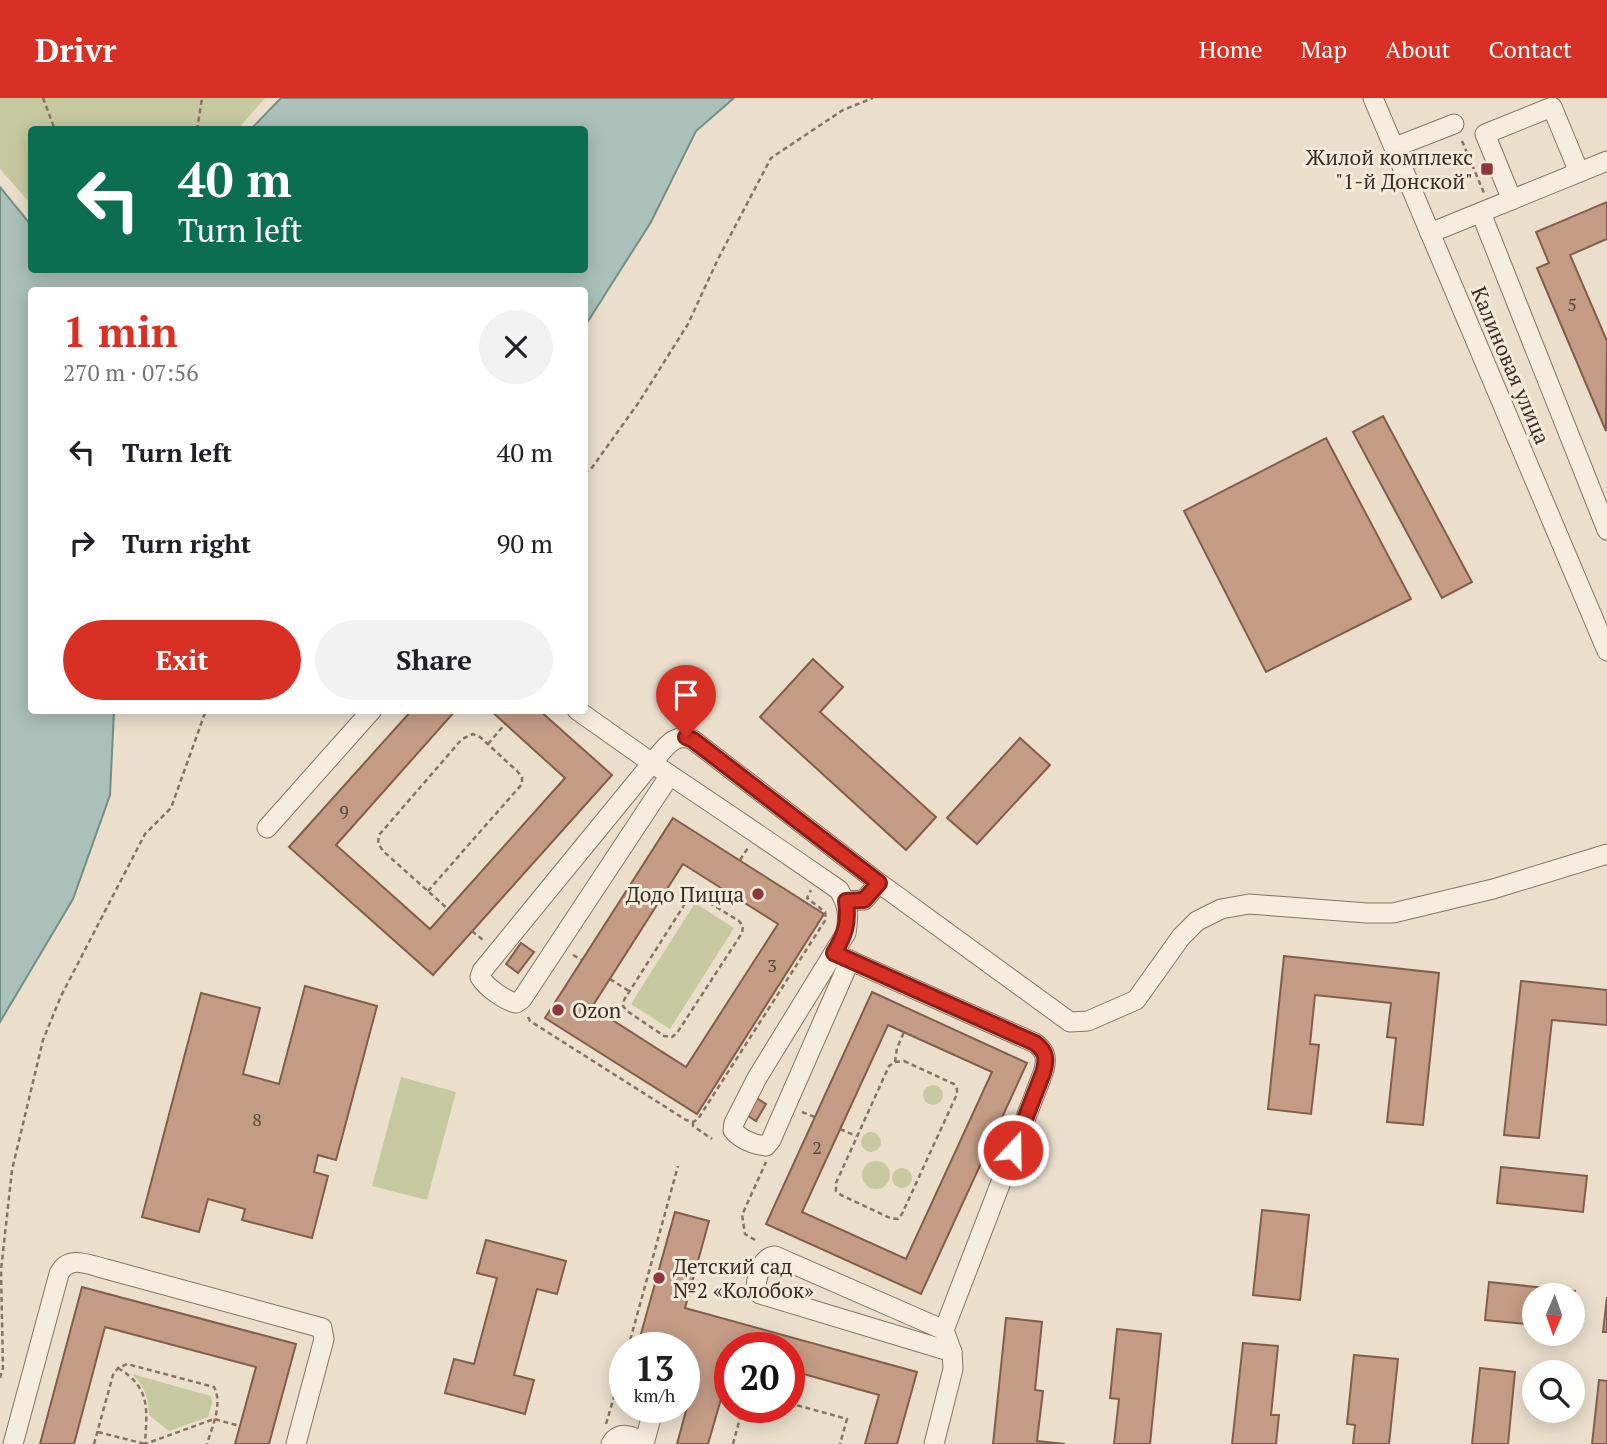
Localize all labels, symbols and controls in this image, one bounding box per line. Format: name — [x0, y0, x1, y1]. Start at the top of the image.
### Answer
text: Drivr — [35, 28, 116, 71]
text: Home — [1199, 33, 1263, 65]
text: Map — [1301, 33, 1347, 65]
text: About — [1385, 33, 1451, 65]
text: Contact — [1489, 33, 1572, 65]
place label: Жилой комплекс "1-й Донской" — [1305, 143, 1473, 195]
text: 40 m — [178, 146, 292, 211]
icon: left — [63, 154, 154, 245]
marker: Жилой комплекс "1-й Донской" — [1479, 161, 1495, 177]
text: Turn left — [178, 209, 302, 251]
street label: Калиновая улица — [1465, 282, 1557, 448]
house number: 5 — [1567, 292, 1577, 316]
text: 1 min — [63, 303, 178, 359]
button: close — [479, 310, 553, 384]
text: 270 m · 07:56 — [63, 357, 198, 388]
icon: left — [63, 433, 101, 471]
text: Turn left — [122, 435, 232, 469]
text: 40 m — [497, 435, 553, 469]
icon: right — [63, 524, 101, 562]
text: Turn right — [122, 526, 251, 560]
text: 90 m — [497, 526, 553, 560]
button: Exit — [63, 620, 301, 700]
button: Share — [315, 620, 553, 700]
pin — [656, 665, 716, 737]
icon: arrive — [667, 676, 705, 714]
house number: 9 — [339, 799, 349, 823]
place label: Додо Пицца — [626, 880, 744, 908]
marker: Додо Пицца — [750, 886, 766, 902]
house number: 3 — [767, 953, 777, 977]
place label: Ozon — [572, 996, 622, 1024]
marker: Ozon — [550, 1002, 566, 1018]
house number: 8 — [252, 1107, 262, 1131]
position arrow — [976, 1113, 1050, 1187]
house number: 2 — [812, 1135, 822, 1159]
place label: Детский сад №2 «Колобок» — [673, 1252, 814, 1304]
marker: Детский сад №2 «Колобок» — [651, 1270, 667, 1286]
north arrow — [1522, 1283, 1586, 1346]
map controls — [1522, 1283, 1585, 1423]
speed limit sign: 20 — [714, 1332, 805, 1423]
text: 13 — [635, 1345, 674, 1391]
button: search — [1522, 1360, 1585, 1423]
text: km/h — [634, 1383, 675, 1407]

